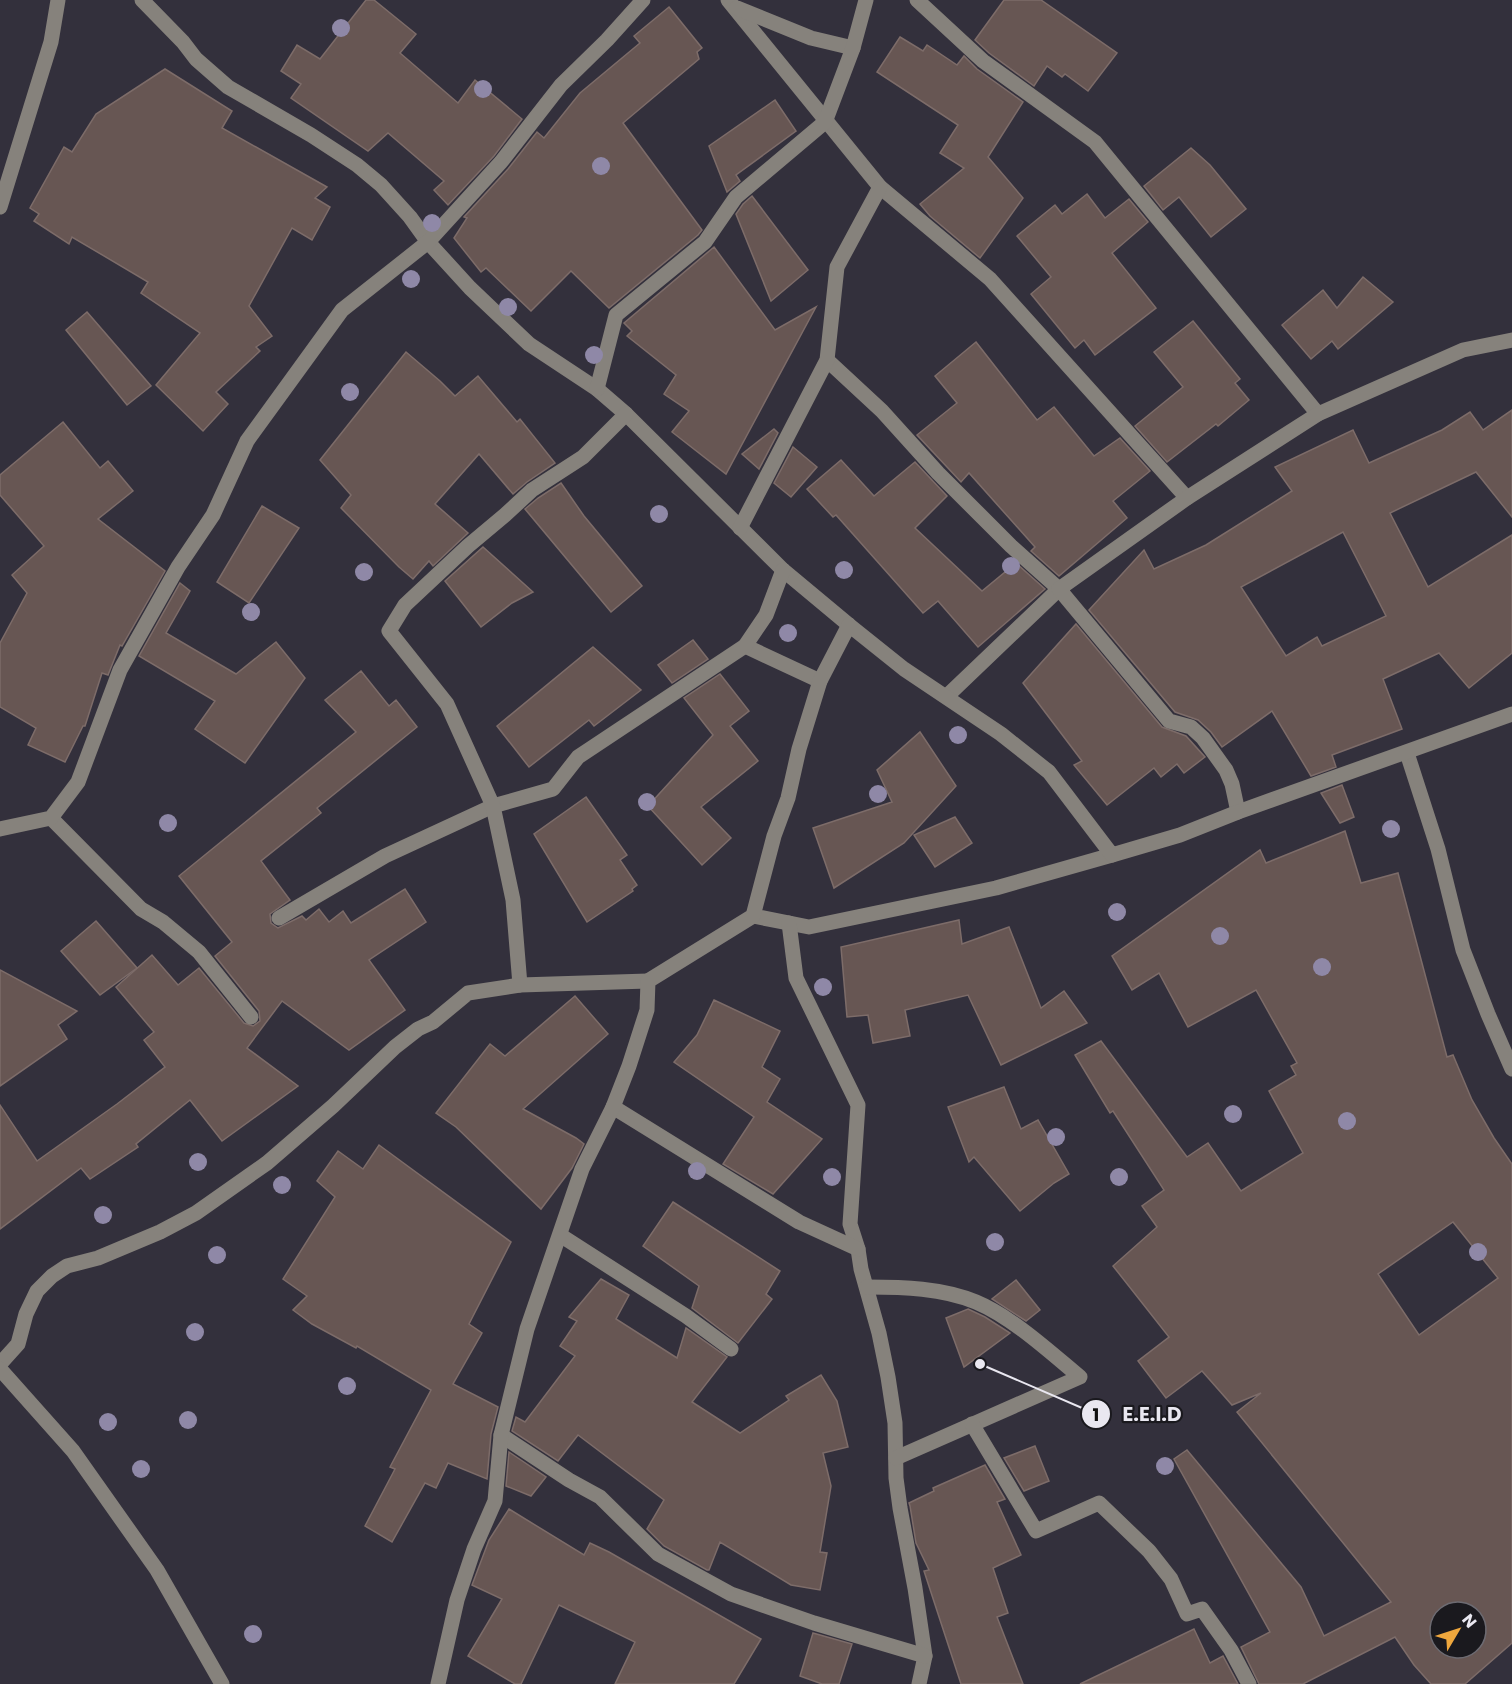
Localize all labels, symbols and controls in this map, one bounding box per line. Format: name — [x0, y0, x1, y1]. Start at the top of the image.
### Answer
callout: E.E.I.D — [1081, 1395, 1194, 1433]
text: E.E.I.D — [1123, 1400, 1182, 1428]
text: 1 — [1093, 1402, 1099, 1427]
north arrow — [1428, 1600, 1488, 1660]
text: N — [1457, 1609, 1482, 1633]

